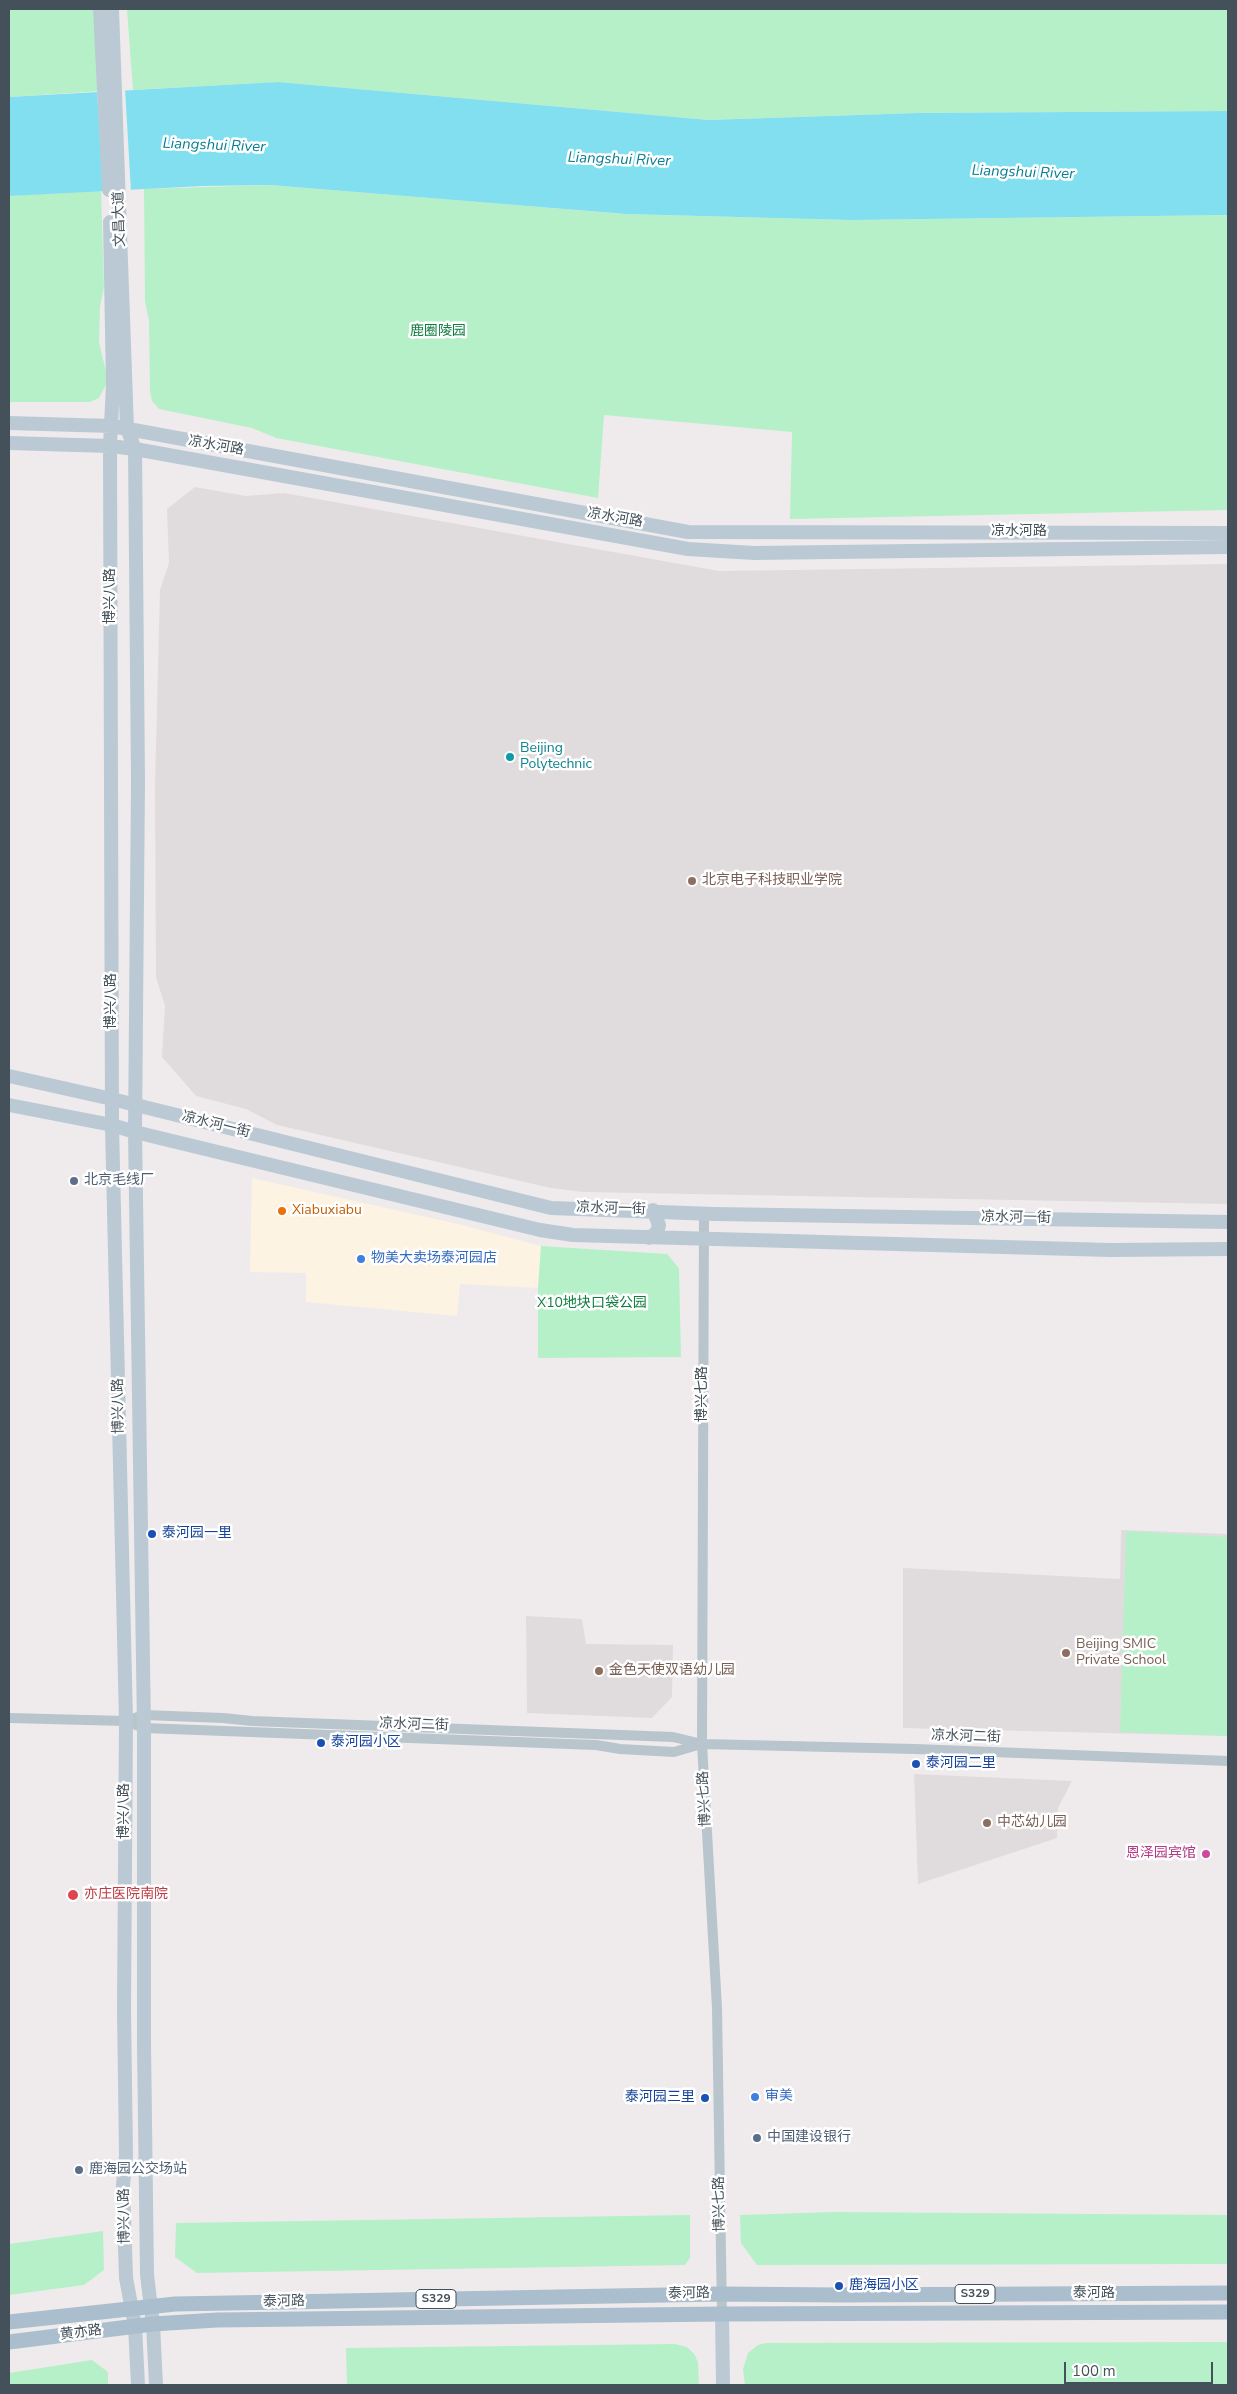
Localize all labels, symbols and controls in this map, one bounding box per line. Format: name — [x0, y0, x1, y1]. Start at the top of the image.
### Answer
water label: Liangshui River — [162, 135, 266, 157]
water label: Liangshui River — [567, 149, 671, 171]
water label: Liangshui River — [971, 162, 1075, 184]
street label: 文昌大道 — [111, 191, 129, 247]
park label: 鹿圈陵园 — [410, 324, 466, 340]
street label: 凉水河路 — [187, 433, 245, 459]
street label: 凉水河路 — [586, 505, 644, 531]
street label: 凉水河路 — [991, 524, 1047, 540]
street label: 博兴八路 — [103, 568, 119, 624]
place label: Beijing Polytechnic — [520, 741, 592, 774]
marker: Beijing Polytechnic — [504, 751, 516, 763]
place label: 北京电子科技职业学院 — [702, 873, 842, 889]
marker: 北京电子科技职业学院 — [686, 875, 698, 887]
street label: 博兴八路 — [104, 973, 120, 1029]
street label: 凉水河一街 — [180, 1108, 252, 1142]
place label: 北京毛线厂 — [84, 1173, 154, 1189]
marker: 北京毛线厂 — [68, 1175, 80, 1187]
street label: 凉水河一街 — [576, 1199, 646, 1219]
place label: Xiabuxiabu — [292, 1203, 362, 1219]
marker: Xiabuxiabu — [276, 1205, 288, 1217]
street label: 凉水河一街 — [981, 1209, 1051, 1227]
place label: 物美大卖场泰河园店 — [371, 1251, 497, 1267]
marker: 物美大卖场泰河园店 — [355, 1253, 367, 1265]
park label: X10地块口袋公园 — [537, 1296, 647, 1312]
street label: 博兴七路 — [695, 1366, 711, 1422]
street label: 博兴八路 — [110, 1378, 128, 1434]
place label: 泰河园一里 — [162, 1526, 232, 1542]
marker: 泰河园一里 — [146, 1528, 158, 1540]
place label: Beijing SMIC Private School — [1076, 1637, 1166, 1670]
marker: Beijing SMIC Private School — [1060, 1647, 1072, 1659]
place label: 金色天使双语幼儿园 — [609, 1663, 735, 1679]
marker: 金色天使双语幼儿园 — [593, 1665, 605, 1677]
street label: 凉水河二街 — [379, 1715, 449, 1735]
street label: 凉水河二街 — [931, 1727, 1001, 1747]
place label: 泰河园小区 — [331, 1735, 401, 1751]
marker: 泰河园小区 — [315, 1737, 327, 1749]
place label: 泰河园二里 — [926, 1756, 996, 1772]
marker: 泰河园二里 — [910, 1758, 922, 1770]
street label: 博兴七路 — [695, 1771, 715, 1827]
street label: 博兴八路 — [117, 1783, 133, 1839]
place label: 中芯幼儿园 — [997, 1815, 1067, 1831]
marker: 中芯幼儿园 — [981, 1817, 993, 1829]
place label: 恩泽园宾馆 — [1126, 1846, 1196, 1862]
marker: 恩泽园宾馆 — [1200, 1848, 1212, 1860]
place label: 亦庄医院南院 — [84, 1887, 168, 1903]
marker: 亦庄医院南院 — [66, 1888, 80, 1902]
place label: 审美 — [765, 2089, 793, 2105]
place label: 泰河园三里 — [625, 2090, 695, 2106]
marker: 审美 — [749, 2091, 761, 2103]
marker: 泰河园三里 — [699, 2092, 711, 2104]
place label: 中国建设银行 — [767, 2130, 851, 2146]
marker: 中国建设银行 — [751, 2132, 763, 2144]
place label: 鹿海园公交场站 — [89, 2162, 187, 2178]
marker: 鹿海园公交场站 — [73, 2164, 85, 2176]
street label: 博兴七路 — [711, 2176, 729, 2232]
street label: 博兴八路 — [116, 2188, 134, 2244]
place label: 鹿海园小区 — [849, 2278, 919, 2294]
marker: 鹿海园小区 — [833, 2280, 845, 2292]
road number: S329 — [955, 2284, 995, 2304]
street label: 泰河路 — [668, 2285, 710, 2303]
street label: 泰河路 — [1073, 2286, 1115, 2302]
road number: S329 — [416, 2290, 456, 2308]
street label: 泰河路 — [263, 2293, 305, 2311]
street label: 黄亦路 — [59, 2322, 103, 2344]
scale bar — [1067, 2352, 1216, 2384]
text: 100 m — [1072, 2361, 1116, 2381]

